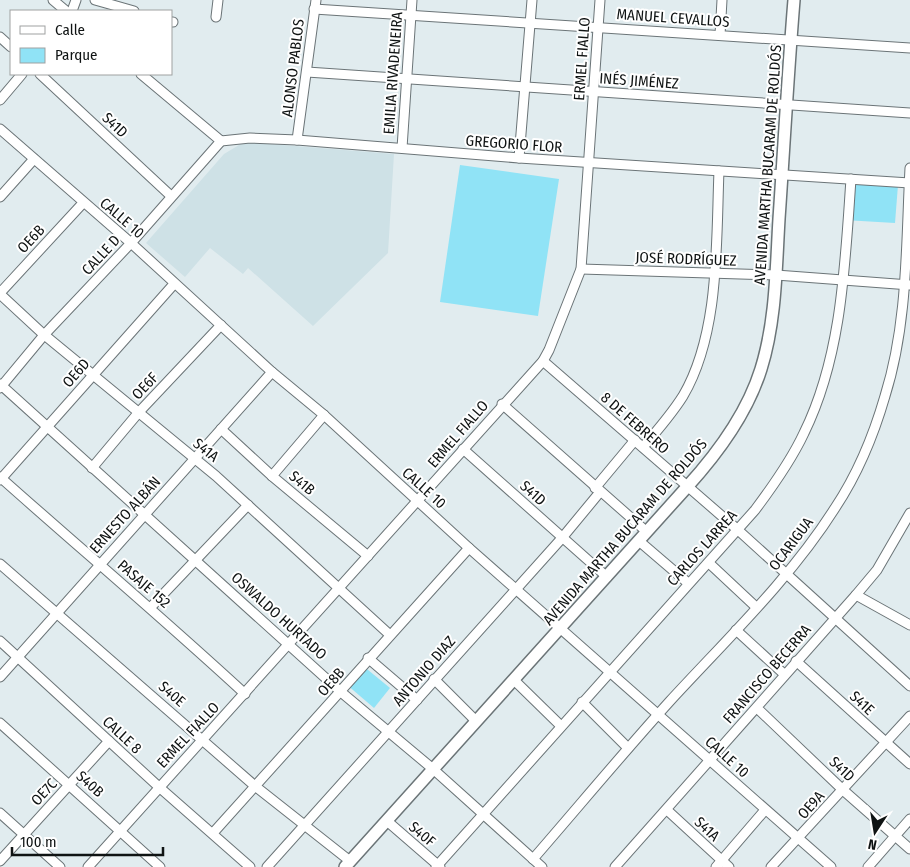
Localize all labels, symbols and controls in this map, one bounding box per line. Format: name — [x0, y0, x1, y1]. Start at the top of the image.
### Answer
street label: MANUEL CEVALLOS — [616, 5, 730, 31]
legend — [10, 10, 172, 75]
street label: EMILIA RIVADENEIRA — [380, 11, 406, 135]
street label: ERMEL FIALLO — [570, 17, 594, 101]
street label: ALONSO PABLOS — [278, 18, 308, 118]
text: Calle — [55, 21, 85, 39]
street label: AVENIDA MARTHA BUCARAM DE ROLDÓS — [751, 44, 785, 286]
text: Parque — [55, 46, 98, 64]
street label: INÉS JIMÉNEZ — [599, 69, 679, 93]
street label: S41D — [98, 109, 132, 141]
street label: GREGORIO FLOR — [465, 132, 563, 156]
street label: CALLE 10 — [96, 194, 148, 242]
street label: OE6B — [14, 221, 48, 257]
street label: CALLE D — [78, 231, 124, 279]
street label: JOSÉ RODRÍGUEZ — [635, 248, 737, 270]
street label: OE6D — [59, 355, 93, 391]
street label: OE6F — [128, 368, 162, 403]
street label: 8 DE FEBRERO — [597, 388, 673, 458]
street label: ERMEL FIALLO — [424, 397, 492, 471]
street label: S41A — [190, 434, 222, 466]
street label: AVENIDA MARTHA BUCARAM DE ROLDÓS — [539, 435, 711, 629]
street label: CALLE 10 — [398, 464, 450, 512]
street label: S41B — [286, 467, 318, 499]
street label: ERNESTO ALBÁN — [86, 473, 164, 557]
street label: S41D — [516, 477, 550, 509]
street label: CARLOS LARREA — [663, 506, 741, 590]
street label: OCARIGUA — [765, 514, 817, 574]
street label: PASAJE 152 — [114, 556, 174, 612]
street label: OSWALDO HURTADO — [228, 568, 330, 664]
street label: FRANCISCO BECERRA — [719, 621, 815, 727]
street label: ANTONIO DIAZ — [389, 632, 459, 710]
street label: OE8B — [314, 664, 348, 700]
street label: S40E — [155, 678, 189, 710]
street label: S41E — [846, 687, 878, 719]
street label: ERMEL FIALLO — [153, 698, 223, 772]
street label: CALLE 8 — [99, 712, 145, 758]
street label: CALLE 10 — [701, 733, 753, 781]
street label: S41D — [825, 753, 859, 785]
street label: S40B — [73, 767, 107, 801]
street label: OE7C — [27, 775, 61, 809]
street label: OE9A — [794, 787, 828, 823]
north arrow — [850, 807, 900, 857]
street label: S41A — [691, 813, 723, 845]
street label: S40F — [405, 818, 439, 851]
scale bar — [12, 824, 164, 856]
text: 100 m — [20, 833, 57, 851]
text: N — [867, 835, 878, 853]

